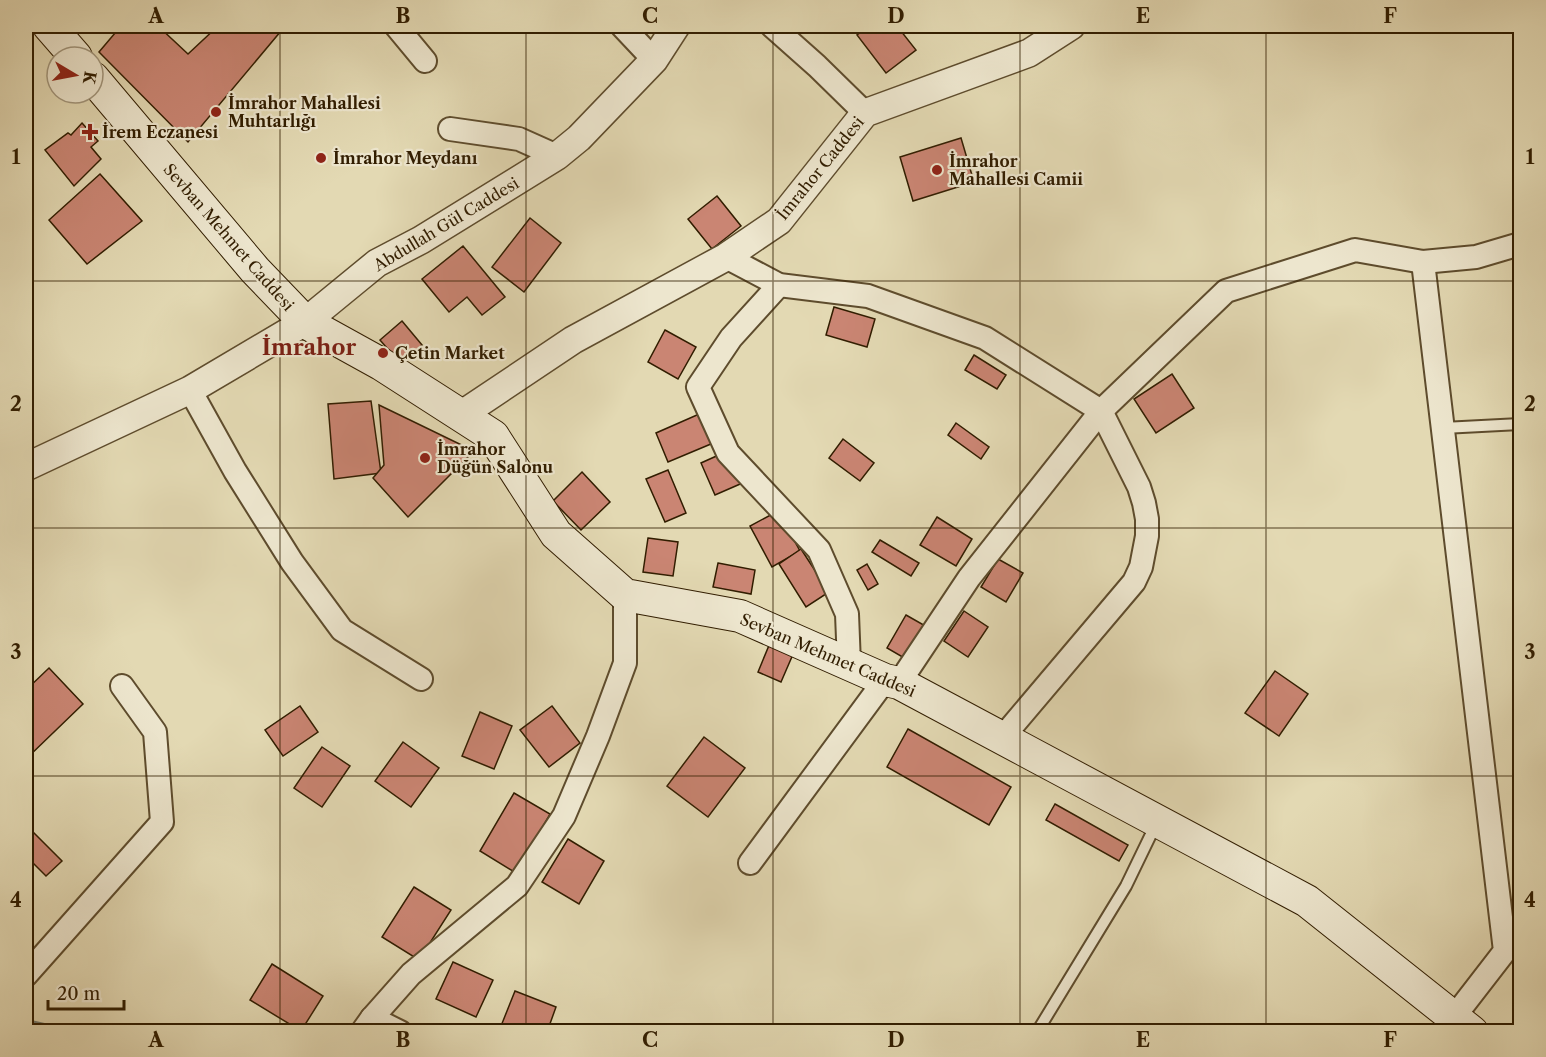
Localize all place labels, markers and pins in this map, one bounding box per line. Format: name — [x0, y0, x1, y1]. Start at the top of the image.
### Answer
place label: İmrahor Mahallesi Muhtarlığı — [228, 93, 381, 131]
marker: İmrahor Mahallesi Muhtarlığı — [209, 105, 223, 119]
place label: İrem Eczanesi — [102, 122, 219, 142]
marker: İrem Eczanesi — [83, 125, 97, 139]
place label: İmrahor Meydanı — [333, 148, 478, 168]
marker: İmrahor Meydanı — [314, 151, 328, 165]
place label: İmrahor Mahallesi Camii — [949, 151, 1083, 189]
marker: İmrahor Mahallesi Camii — [930, 163, 944, 177]
place label: Çetin Market — [395, 343, 505, 363]
marker: Çetin Market — [376, 346, 390, 360]
place label: İmrahor Düğün Salonu — [437, 439, 553, 477]
marker: İmrahor Düğün Salonu — [418, 451, 432, 465]

